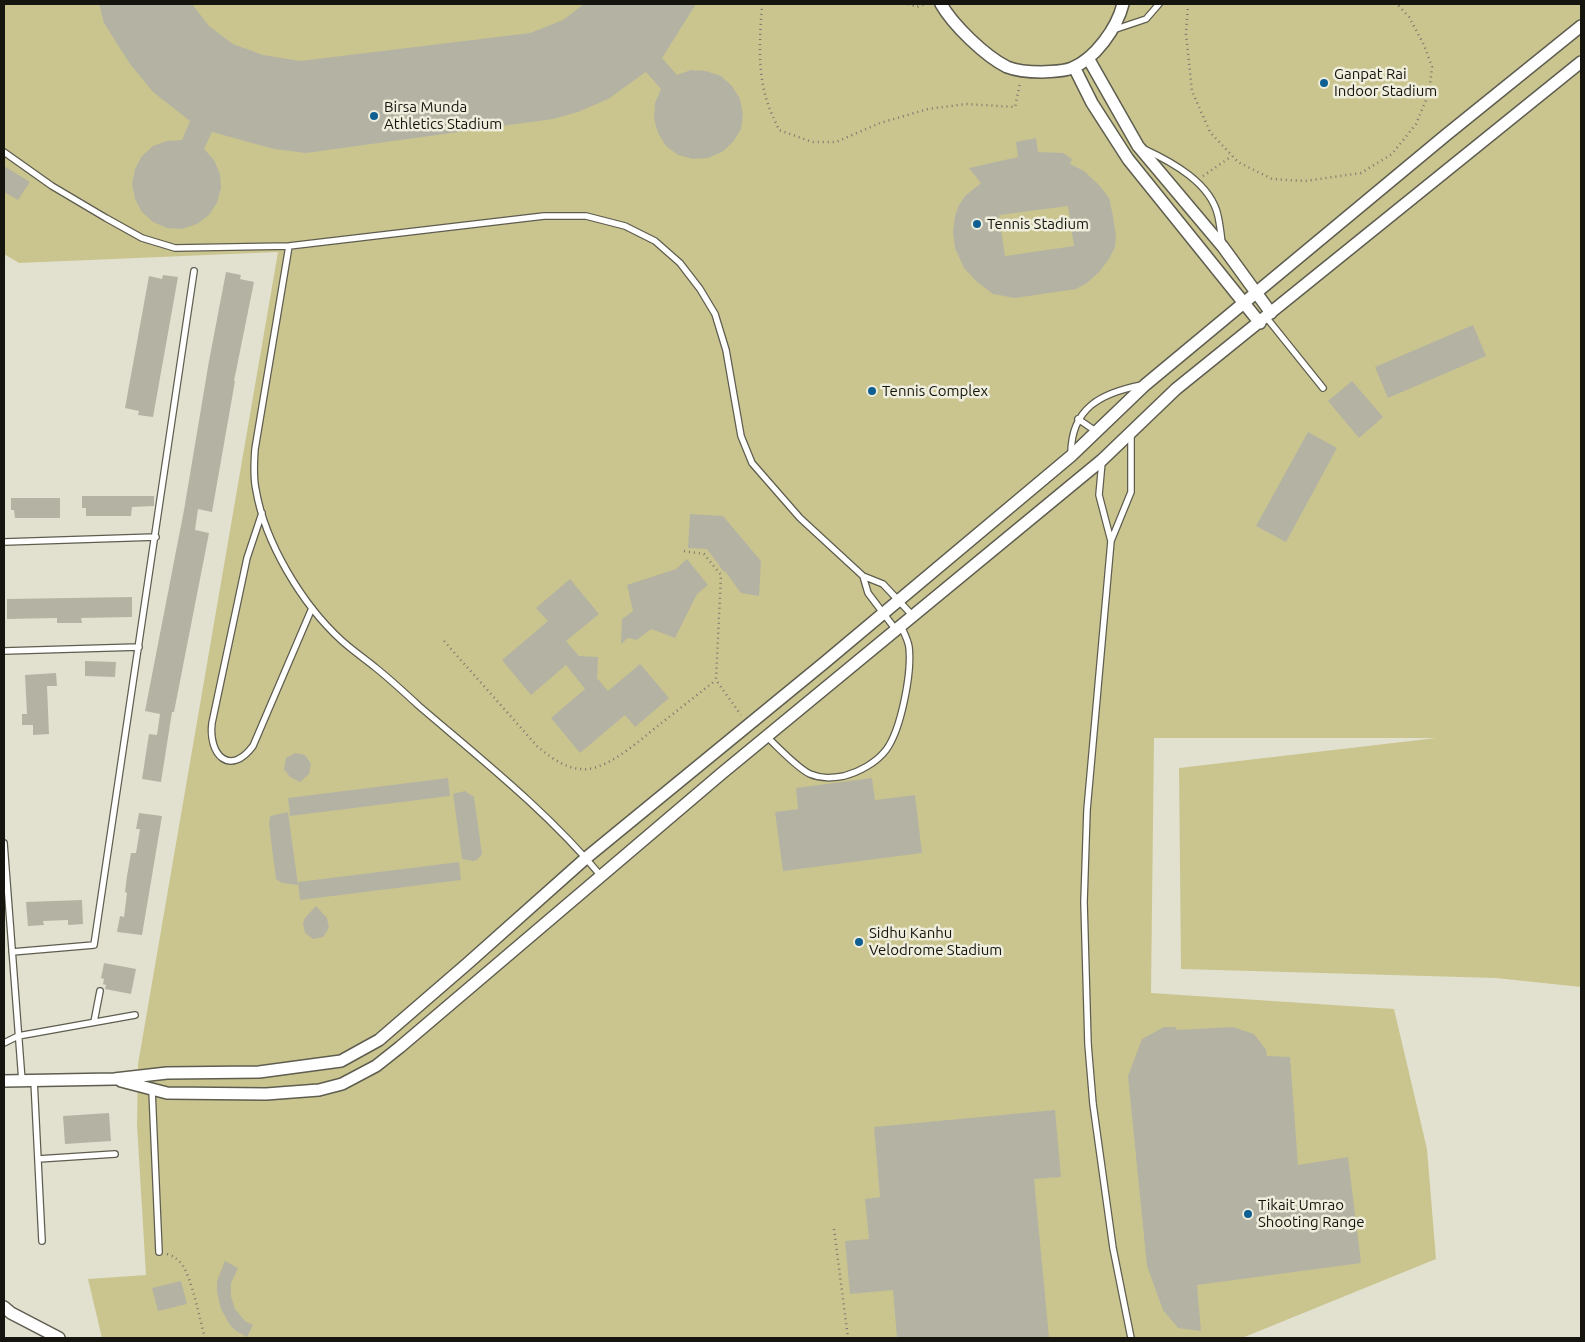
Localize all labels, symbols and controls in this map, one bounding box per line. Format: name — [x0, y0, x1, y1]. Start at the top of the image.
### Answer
place label: Ganpat Rai Indoor Stadium — [1334, 65, 1437, 100]
marker: Ganpat Rai Indoor Stadium — [1318, 77, 1330, 89]
place label: Birsa Munda Athletics Stadium — [384, 98, 502, 133]
marker: Birsa Munda Athletics Stadium — [368, 110, 380, 122]
place label: Tennis Stadium — [987, 215, 1089, 233]
marker: Tennis Stadium — [971, 218, 983, 230]
place label: Tennis Complex — [882, 382, 988, 400]
marker: Tennis Complex — [866, 385, 878, 397]
place label: Sidhu Kanhu Velodrome Stadium — [869, 924, 1002, 959]
marker: Sidhu Kanhu Velodrome Stadium — [853, 936, 865, 948]
place label: Tikait Umrao Shooting Range — [1258, 1196, 1365, 1231]
marker: Tikait Umrao Shooting Range — [1242, 1208, 1254, 1220]

